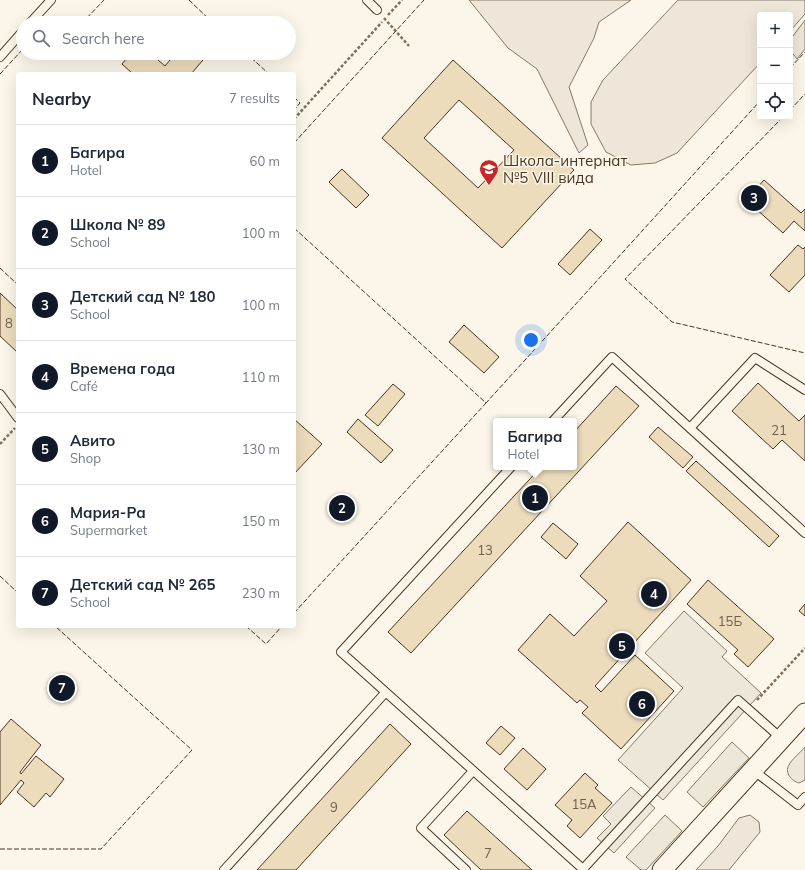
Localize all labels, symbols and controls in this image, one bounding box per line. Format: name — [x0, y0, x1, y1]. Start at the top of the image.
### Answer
map controls — [757, 12, 793, 120]
button: + — [757, 12, 793, 48]
search box — [16, 16, 296, 60]
icon: search — [30, 27, 52, 49]
text: Search here — [62, 29, 144, 48]
button: − — [757, 48, 793, 84]
button: locate — [757, 84, 793, 120]
text: Nearby — [32, 88, 91, 109]
text: 7 results — [229, 90, 280, 106]
text: Багира — [70, 143, 125, 162]
place label: Школа-интернат №5 VIII вида — [503, 151, 628, 187]
text: 1 — [41, 153, 49, 169]
text: 60 m — [250, 153, 280, 169]
school or university icon: Школа-интернат №5 VIII вида — [478, 158, 500, 186]
text: Hotel — [70, 162, 102, 178]
pin: 3 — [741, 183, 767, 213]
text: Школа № 89 — [70, 215, 166, 234]
text: 2 — [41, 225, 49, 241]
text: 100 m — [242, 225, 280, 241]
text: School — [70, 234, 110, 250]
text: Детский сад № 180 — [70, 287, 216, 306]
text: 3 — [41, 297, 49, 313]
text: 100 m — [242, 297, 280, 313]
text: School — [70, 306, 110, 322]
house number: 8 — [5, 315, 13, 331]
your location — [521, 330, 541, 350]
text: Времена года — [70, 359, 175, 378]
text: 4 — [41, 369, 49, 385]
text: 110 m — [242, 369, 280, 385]
text: Café — [70, 378, 98, 394]
popup — [493, 418, 577, 470]
house number: 21 — [771, 422, 787, 438]
text: Багира — [507, 427, 563, 446]
text: Авито — [70, 431, 115, 450]
text: 5 — [41, 441, 49, 457]
text: 130 m — [242, 441, 280, 457]
text: Hotel — [507, 446, 539, 462]
text: Shop — [70, 450, 101, 466]
pin: 1 — [522, 483, 548, 513]
pin: 2 — [329, 493, 355, 523]
text: Мария-Ра — [70, 503, 146, 522]
text: 6 — [41, 513, 49, 529]
text: 150 m — [242, 513, 280, 529]
text: Supermarket — [70, 522, 147, 538]
house number: 13 — [477, 542, 493, 558]
text: Детский сад № 265 — [70, 575, 216, 594]
pin: 4 — [641, 579, 667, 609]
text: 7 — [41, 585, 49, 601]
text: 230 m — [242, 585, 280, 601]
text: School — [70, 594, 110, 610]
house number: 15Б — [718, 613, 742, 629]
pin: 5 — [609, 631, 635, 661]
pin: 7 — [49, 673, 75, 703]
pin: 6 — [629, 689, 655, 719]
house number: 15А — [571, 796, 597, 812]
house number: 9 — [330, 799, 338, 815]
house number: 7 — [484, 845, 492, 861]

